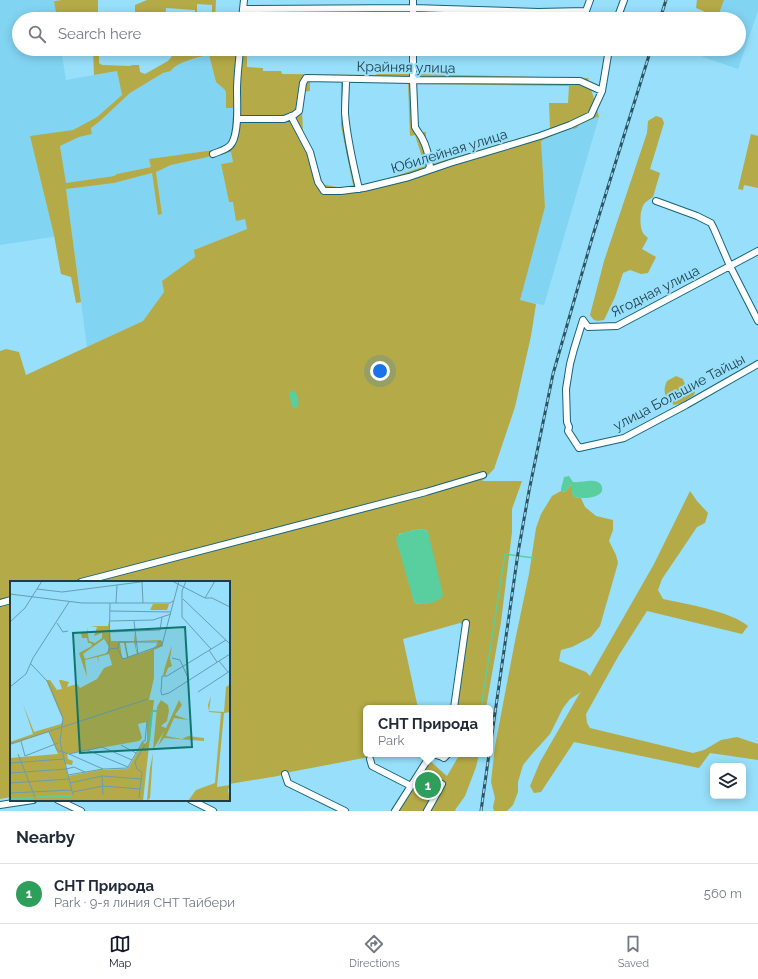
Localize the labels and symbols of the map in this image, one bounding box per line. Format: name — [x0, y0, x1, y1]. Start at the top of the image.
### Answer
street label: Крайняя улица — [356, 58, 456, 76]
street label: Юбилейная улица — [389, 126, 509, 176]
street label: Ягодная улица — [608, 262, 702, 320]
street label: улица Большие Тайцы — [610, 350, 748, 434]
your location — [370, 361, 390, 381]
inset map — [10, 581, 230, 801]
pin: 1 — [415, 770, 441, 800]

